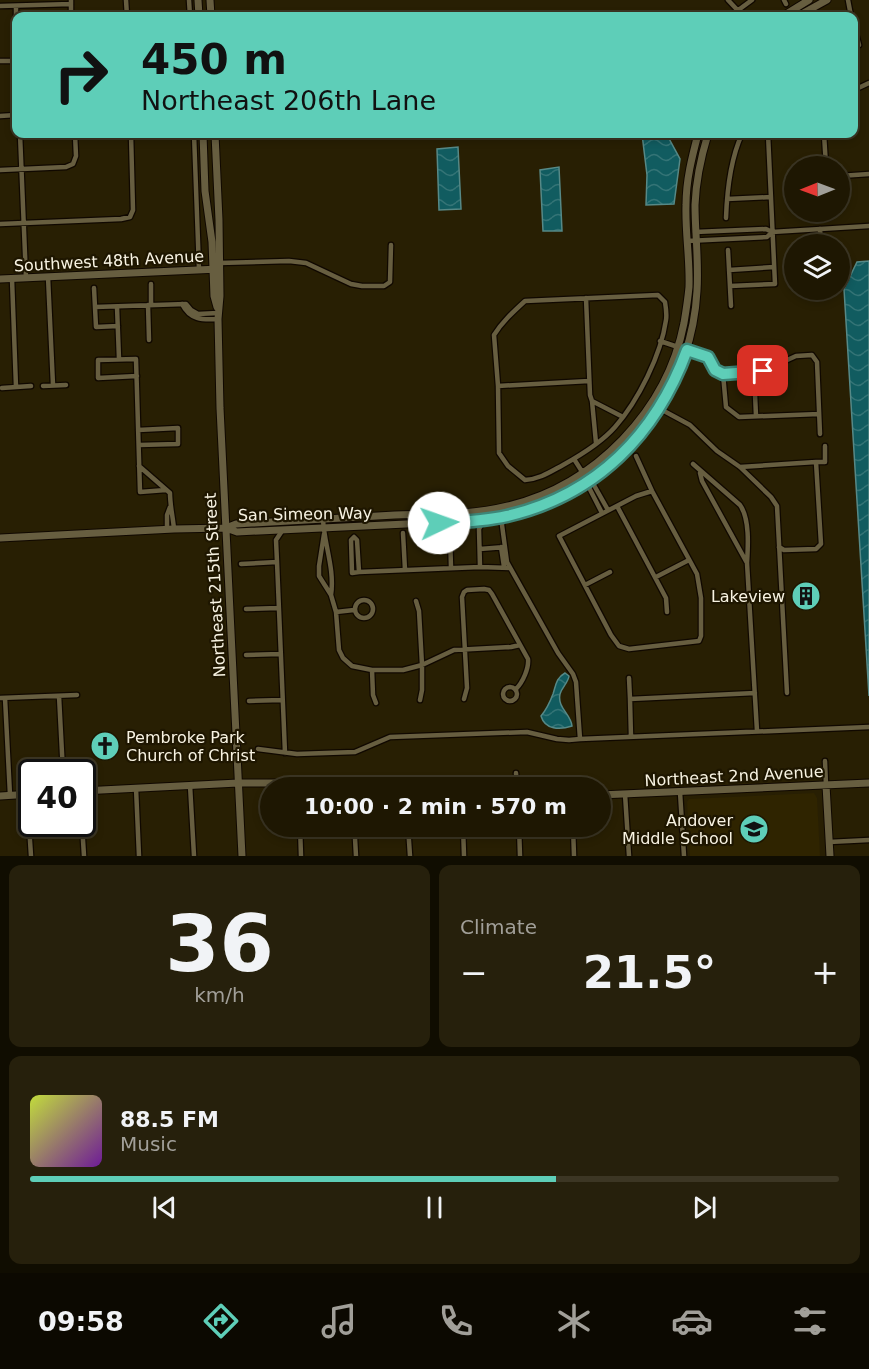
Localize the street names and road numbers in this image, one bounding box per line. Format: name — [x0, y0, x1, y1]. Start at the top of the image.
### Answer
street label: Southwest 48th Avenue — [13, 247, 205, 275]
street label: Northeast 215th Street — [201, 492, 229, 678]
street label: San Simeon Way — [238, 503, 372, 525]
street label: Northeast 2nd Avenue — [644, 762, 824, 790]

